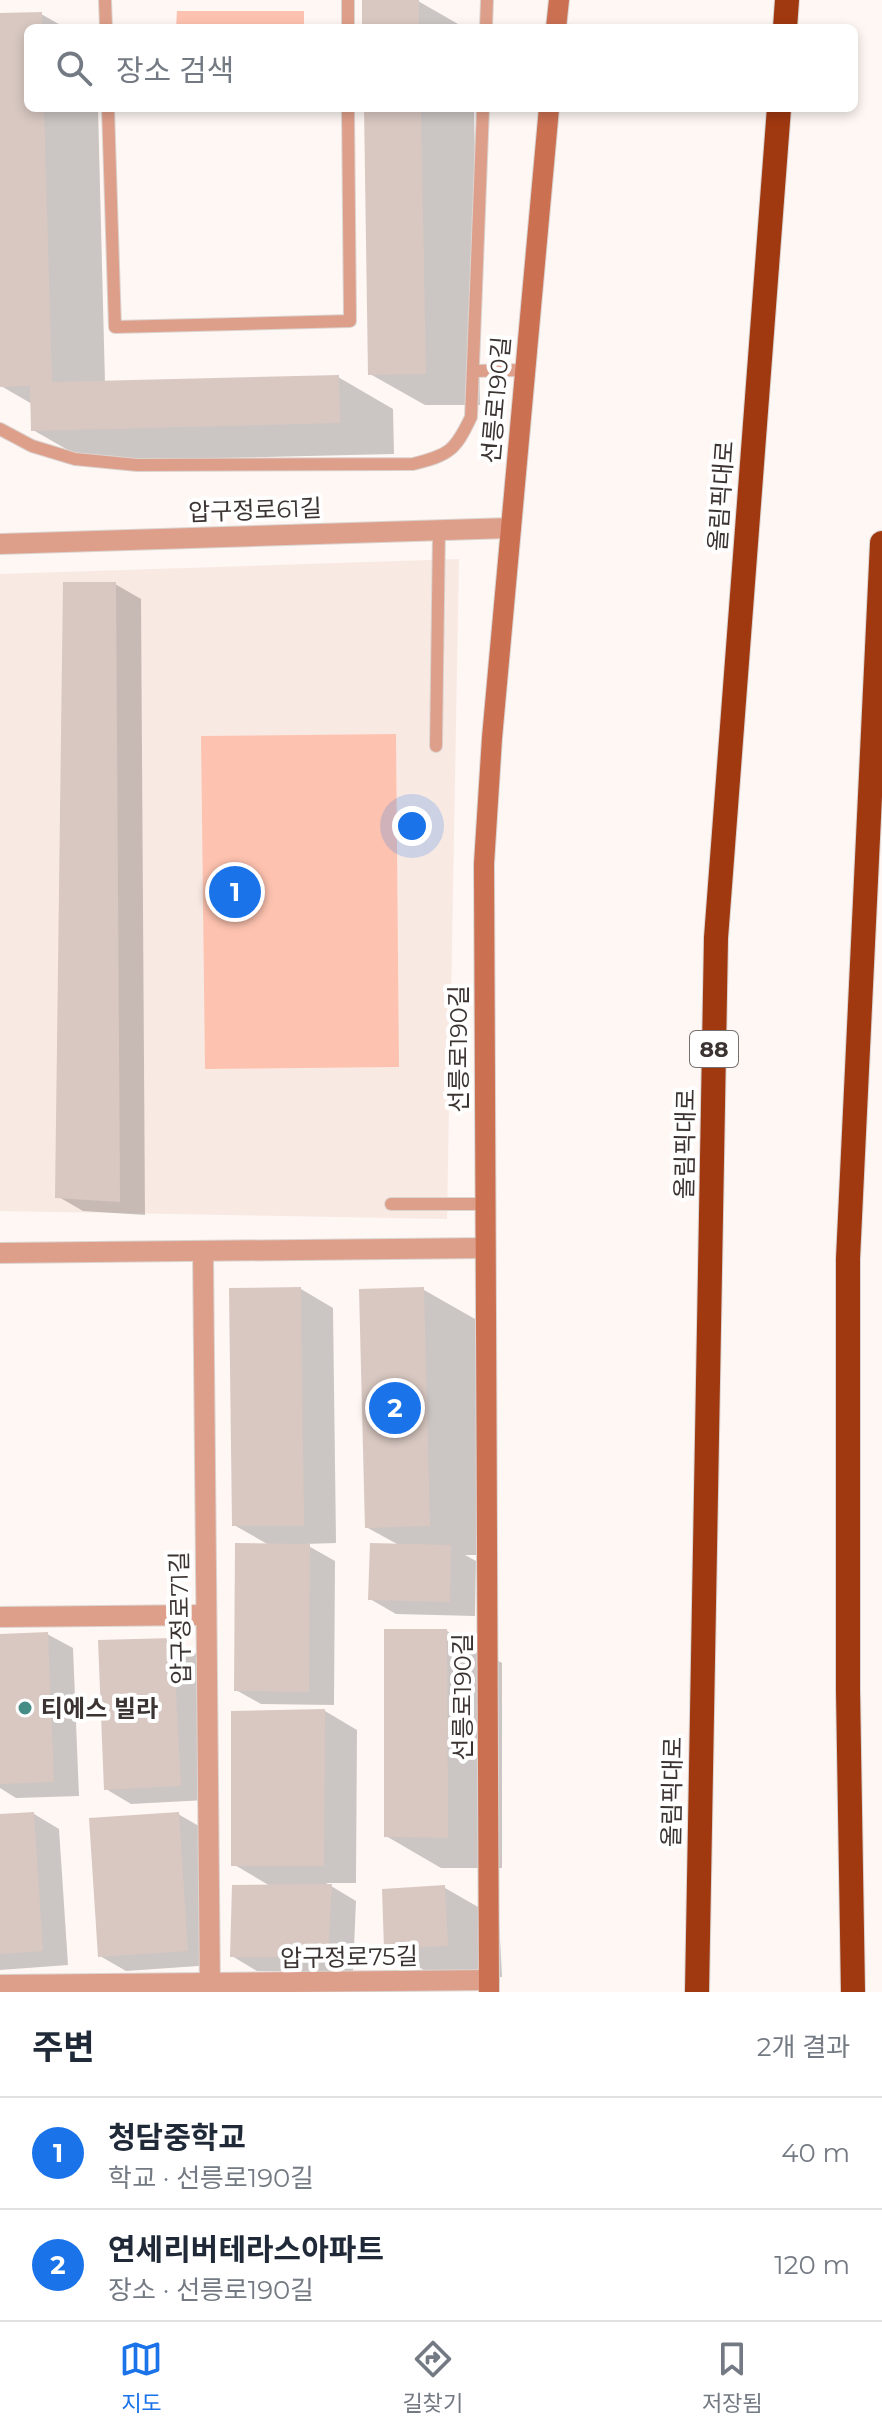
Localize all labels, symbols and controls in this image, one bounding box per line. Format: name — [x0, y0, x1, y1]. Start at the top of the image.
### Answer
search box — [24, 24, 858, 112]
icon: search — [52, 46, 96, 90]
text: 장소 검색 — [116, 52, 234, 89]
street label: 선릉로190길 — [476, 335, 516, 465]
street label: 올림픽대로 — [703, 440, 739, 552]
street label: 압구정로61길 — [188, 493, 322, 527]
your location — [392, 806, 432, 846]
pin: 1 — [209, 862, 261, 922]
street label: 선릉로190길 — [444, 985, 473, 1113]
road number: 88 — [690, 1031, 738, 1067]
street label: 올림픽대로 — [670, 1089, 700, 1199]
pin: 2 — [369, 1378, 421, 1438]
street label: 압구정로71길 — [164, 1551, 196, 1685]
street label: 선릉로190길 — [448, 1633, 477, 1761]
place label: 티에스 빌라 — [41, 1694, 158, 1723]
marker: 티에스 빌라 — [16, 1699, 34, 1717]
street label: 올림픽대로 — [657, 1737, 687, 1847]
street label: 압구정로75길 — [280, 1941, 418, 1973]
text: 주변 — [32, 2026, 95, 2068]
text: 2개 결과 — [757, 2031, 850, 2063]
text: 청담중학교 — [108, 2119, 246, 2156]
text: 1 — [53, 2137, 63, 2169]
text: 40 m — [781, 2137, 850, 2169]
text: 학교 · 선릉로190길 — [108, 2162, 314, 2194]
text: 연세리버테라스아파트 — [108, 2231, 384, 2268]
text: 2 — [50, 2249, 66, 2281]
text: 120 m — [774, 2249, 850, 2281]
text: 장소 · 선릉로190길 — [108, 2274, 314, 2306]
tab: 지도 — [119, 2337, 163, 2417]
tab: 길찾기 — [402, 2337, 463, 2417]
tab: 저장됨 — [702, 2337, 763, 2417]

